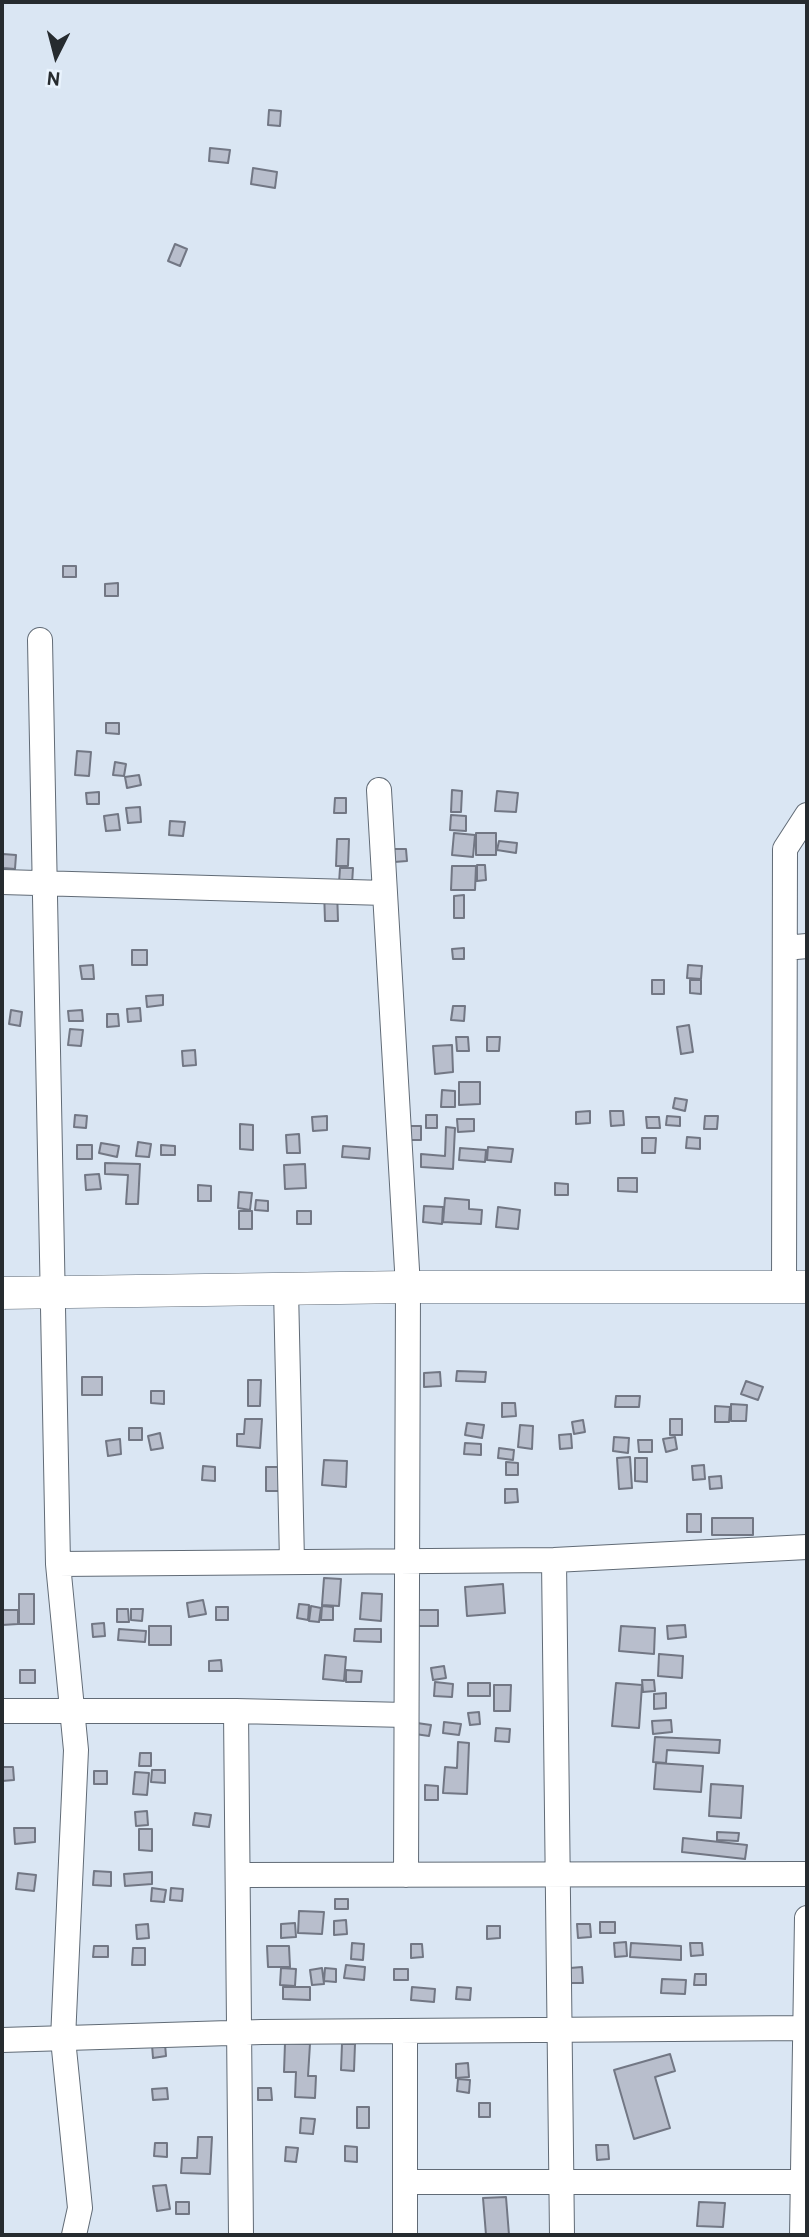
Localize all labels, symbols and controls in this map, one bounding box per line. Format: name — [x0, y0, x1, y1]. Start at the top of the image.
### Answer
north arrow — [21, 21, 91, 91]
text: N — [46, 64, 62, 90]

